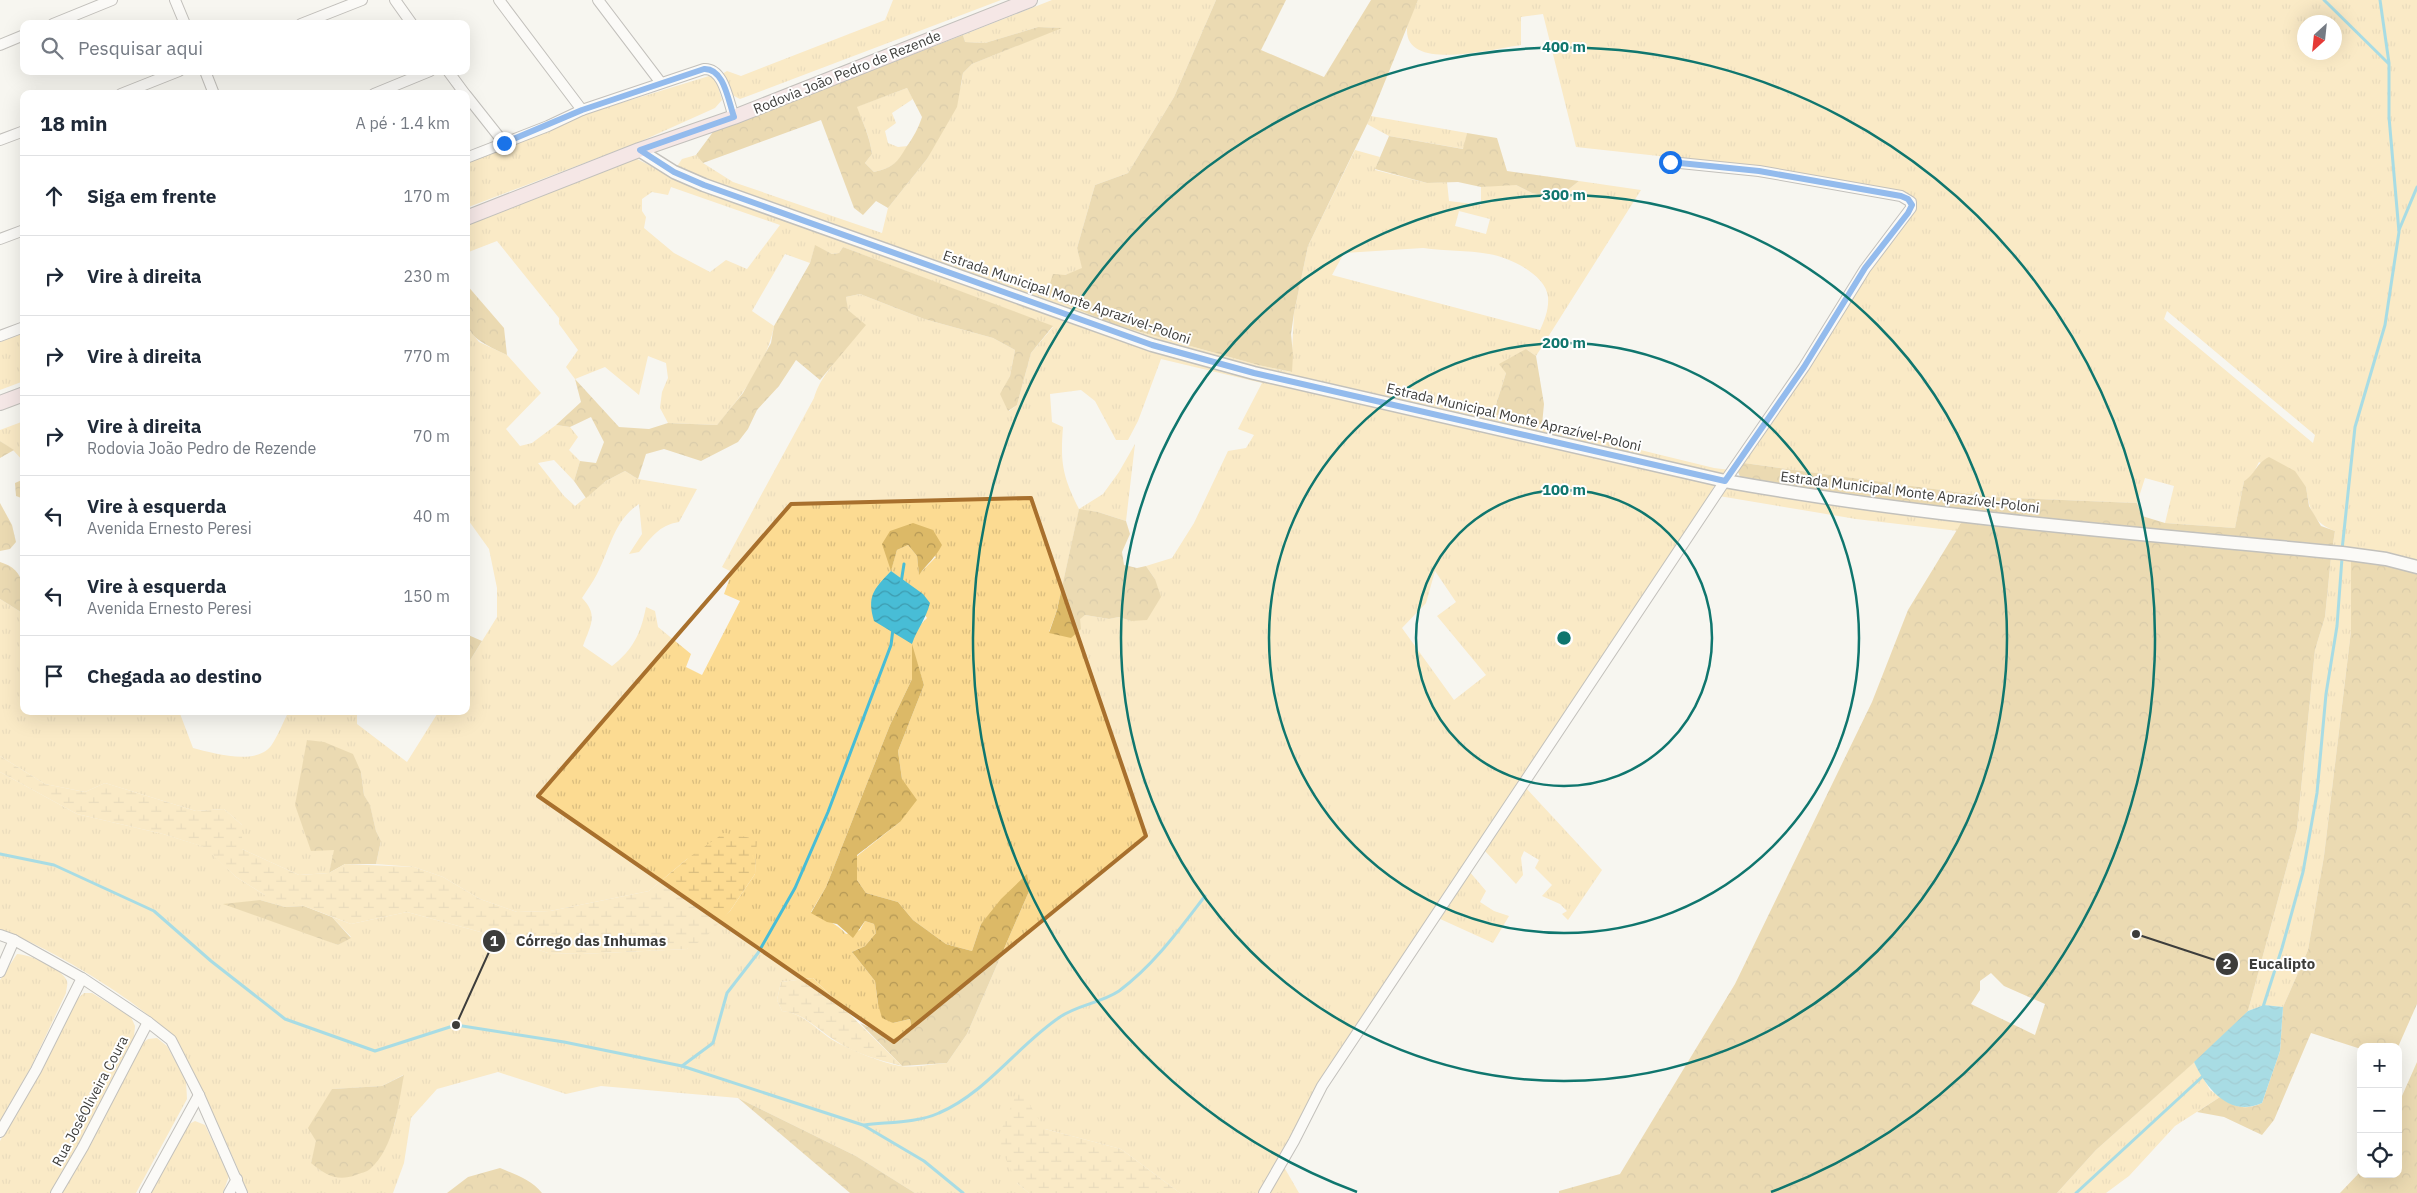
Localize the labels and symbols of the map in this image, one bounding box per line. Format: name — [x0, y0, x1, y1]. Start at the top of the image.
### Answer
north arrow — [2297, 15, 2342, 60]
street label: Rodovia João Pedro de Rezende — [751, 26, 944, 118]
text: 400 m — [1542, 37, 1586, 56]
route end — [493, 132, 516, 155]
route start — [1659, 151, 1682, 174]
text: 300 m — [1542, 185, 1586, 204]
street label: Estrada Municipal Monte Aprazível-Poloni — [941, 246, 1193, 348]
text: 200 m — [1542, 333, 1586, 352]
street label: Estrada Municipal Monte Aprazível-Poloni — [1385, 379, 1643, 455]
street label: Estrada Municipal Monte Aprazível-Poloni — [1779, 467, 2041, 517]
text: 100 m — [1542, 480, 1586, 499]
centre of rings — [1555, 629, 1573, 647]
callout: Córrego das Inhumas — [481, 926, 677, 956]
text: 1 — [489, 931, 499, 950]
text: Córrego das Inhumas — [516, 931, 667, 950]
callout: Eucalipto — [2214, 949, 2325, 979]
text: 2 — [2222, 954, 2232, 973]
text: Eucalipto — [2249, 954, 2315, 973]
street label: Rua JoséOliveira Coura — [48, 1032, 132, 1169]

